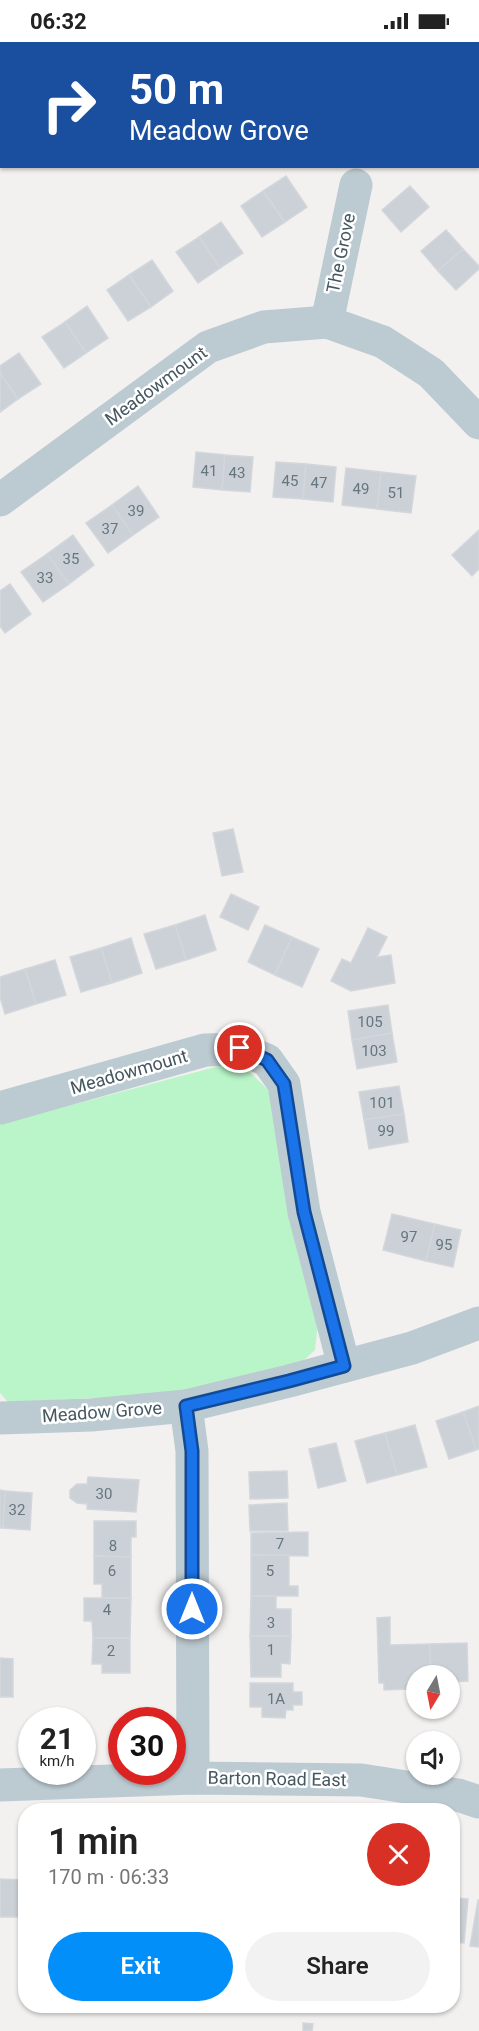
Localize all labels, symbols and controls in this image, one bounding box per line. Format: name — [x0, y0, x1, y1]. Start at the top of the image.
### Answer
text: 06:32 — [30, 9, 87, 34]
text: 50 m — [129, 65, 224, 114]
icon: right — [30, 66, 108, 144]
text: Meadow Grove — [129, 115, 309, 147]
street label: The Grove — [322, 211, 359, 295]
street label: Meadowmount — [101, 342, 211, 430]
house number: 41 — [201, 462, 217, 480]
house number: 43 — [229, 464, 245, 482]
house number: 45 — [282, 472, 298, 490]
house number: 47 — [311, 474, 327, 492]
house number: 49 — [353, 480, 369, 498]
house number: 51 — [388, 484, 404, 502]
house number: 39 — [128, 502, 144, 520]
house number: 37 — [102, 520, 118, 538]
house number: 35 — [63, 550, 79, 568]
house number: 33 — [37, 569, 53, 587]
house number: 105 — [357, 1013, 383, 1031]
pin — [214, 1022, 265, 1073]
icon: arrive — [223, 1031, 256, 1064]
house number: 103 — [361, 1042, 387, 1060]
street label: Meadowmount — [68, 1045, 190, 1098]
house number: 101 — [369, 1094, 395, 1112]
house number: 99 — [378, 1122, 394, 1140]
house number: 97 — [401, 1228, 417, 1246]
house number: 95 — [436, 1236, 452, 1254]
street label: Meadow Grove — [41, 1397, 163, 1426]
house number: 30 — [96, 1485, 112, 1503]
house number: 32 — [9, 1501, 25, 1519]
house number: 7 — [276, 1535, 284, 1553]
house number: 8 — [109, 1537, 117, 1555]
house number: 6 — [108, 1562, 116, 1580]
house number: 5 — [266, 1562, 274, 1580]
position arrow — [160, 1577, 224, 1641]
house number: 4 — [103, 1601, 112, 1619]
house number: 3 — [267, 1614, 275, 1632]
house number: 1 — [267, 1641, 275, 1659]
house number: 2 — [107, 1642, 115, 1660]
north arrow — [406, 1665, 460, 1719]
map controls — [406, 1665, 460, 1785]
house number: 1A — [267, 1690, 285, 1708]
speed limit sign: 30 — [108, 1707, 186, 1785]
text: 21 — [40, 1721, 74, 1756]
button: sound — [406, 1731, 460, 1785]
text: km/h — [39, 1752, 75, 1770]
street label: Barton Road East — [207, 1767, 347, 1790]
text: 1 min — [48, 1821, 138, 1863]
button: close — [367, 1823, 430, 1886]
text: 170 m · 06:33 — [48, 1865, 169, 1889]
button: Exit — [48, 1932, 233, 2001]
button: Share — [245, 1932, 430, 2001]

